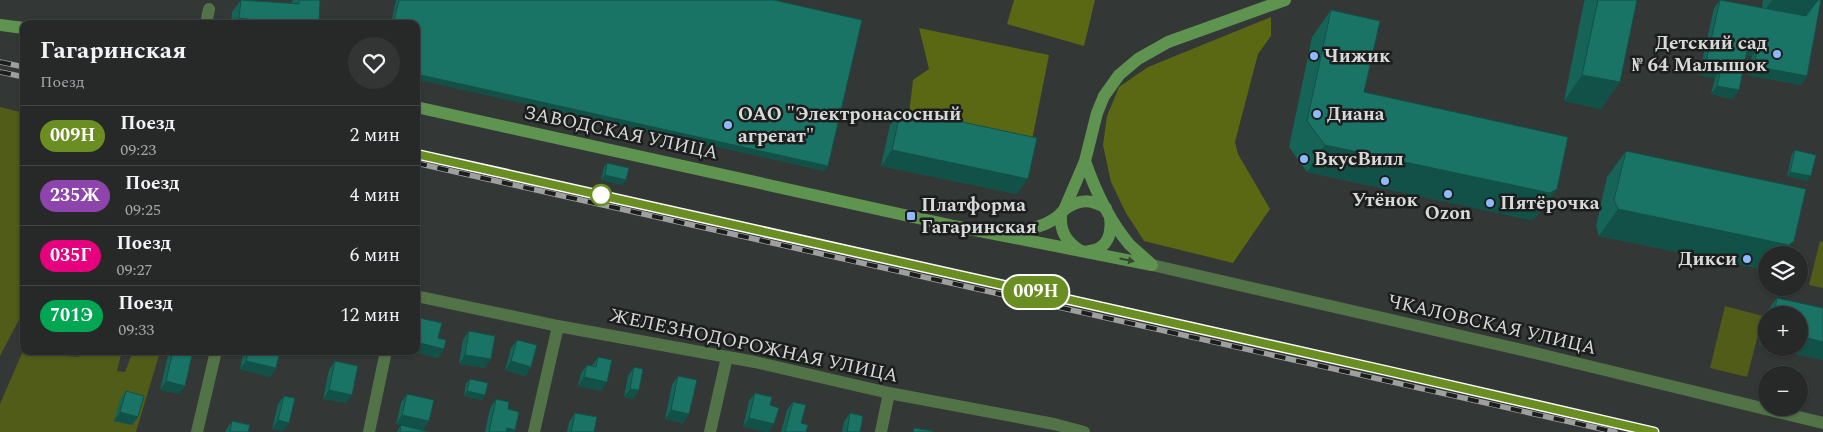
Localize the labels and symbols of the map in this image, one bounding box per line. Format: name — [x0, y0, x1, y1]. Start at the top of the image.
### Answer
place label: Детский сад № 64 Малышок — [1632, 29, 1768, 80]
place label: Чижик — [1324, 42, 1391, 71]
marker: Детский сад № 64 Малышок — [1771, 48, 1783, 60]
marker: Чижик — [1308, 50, 1320, 62]
street label: ЗАВОДСКАЯ УЛИЦА — [521, 98, 721, 168]
place label: ОАО "Электронасосный агрегат" — [738, 100, 961, 151]
place label: Диана — [1327, 100, 1385, 129]
marker: Диана — [1311, 108, 1323, 120]
marker: ОАО "Электронасосный агрегат" — [722, 119, 734, 131]
place label: ВкусВилл — [1314, 145, 1404, 174]
marker: ВкусВилл — [1298, 153, 1310, 165]
marker: Утёнок — [1379, 175, 1391, 187]
unlabelled marker — [590, 184, 612, 206]
place label: Утёнок — [1352, 186, 1418, 215]
marker: Ozon — [1442, 188, 1454, 200]
place label: Пятёрочка — [1500, 189, 1600, 218]
place label: Платформа Гагаринская — [921, 191, 1037, 242]
marker: Пятёрочка — [1484, 197, 1496, 209]
place label: Ozon — [1425, 199, 1472, 228]
marker: Платформа Гагаринская — [905, 210, 917, 222]
place label: Дикси — [1679, 245, 1737, 274]
marker: Дикси — [1741, 253, 1753, 265]
one-way arrow — [1120, 256, 1136, 264]
line badge: 009Н — [1001, 276, 1071, 308]
street label: ЧКАЛОВСКАЯ УЛИЦА — [1385, 287, 1599, 363]
street label: ЖЕЛЕЗНОДОРОЖНАЯ УЛИЦА — [607, 301, 901, 391]

